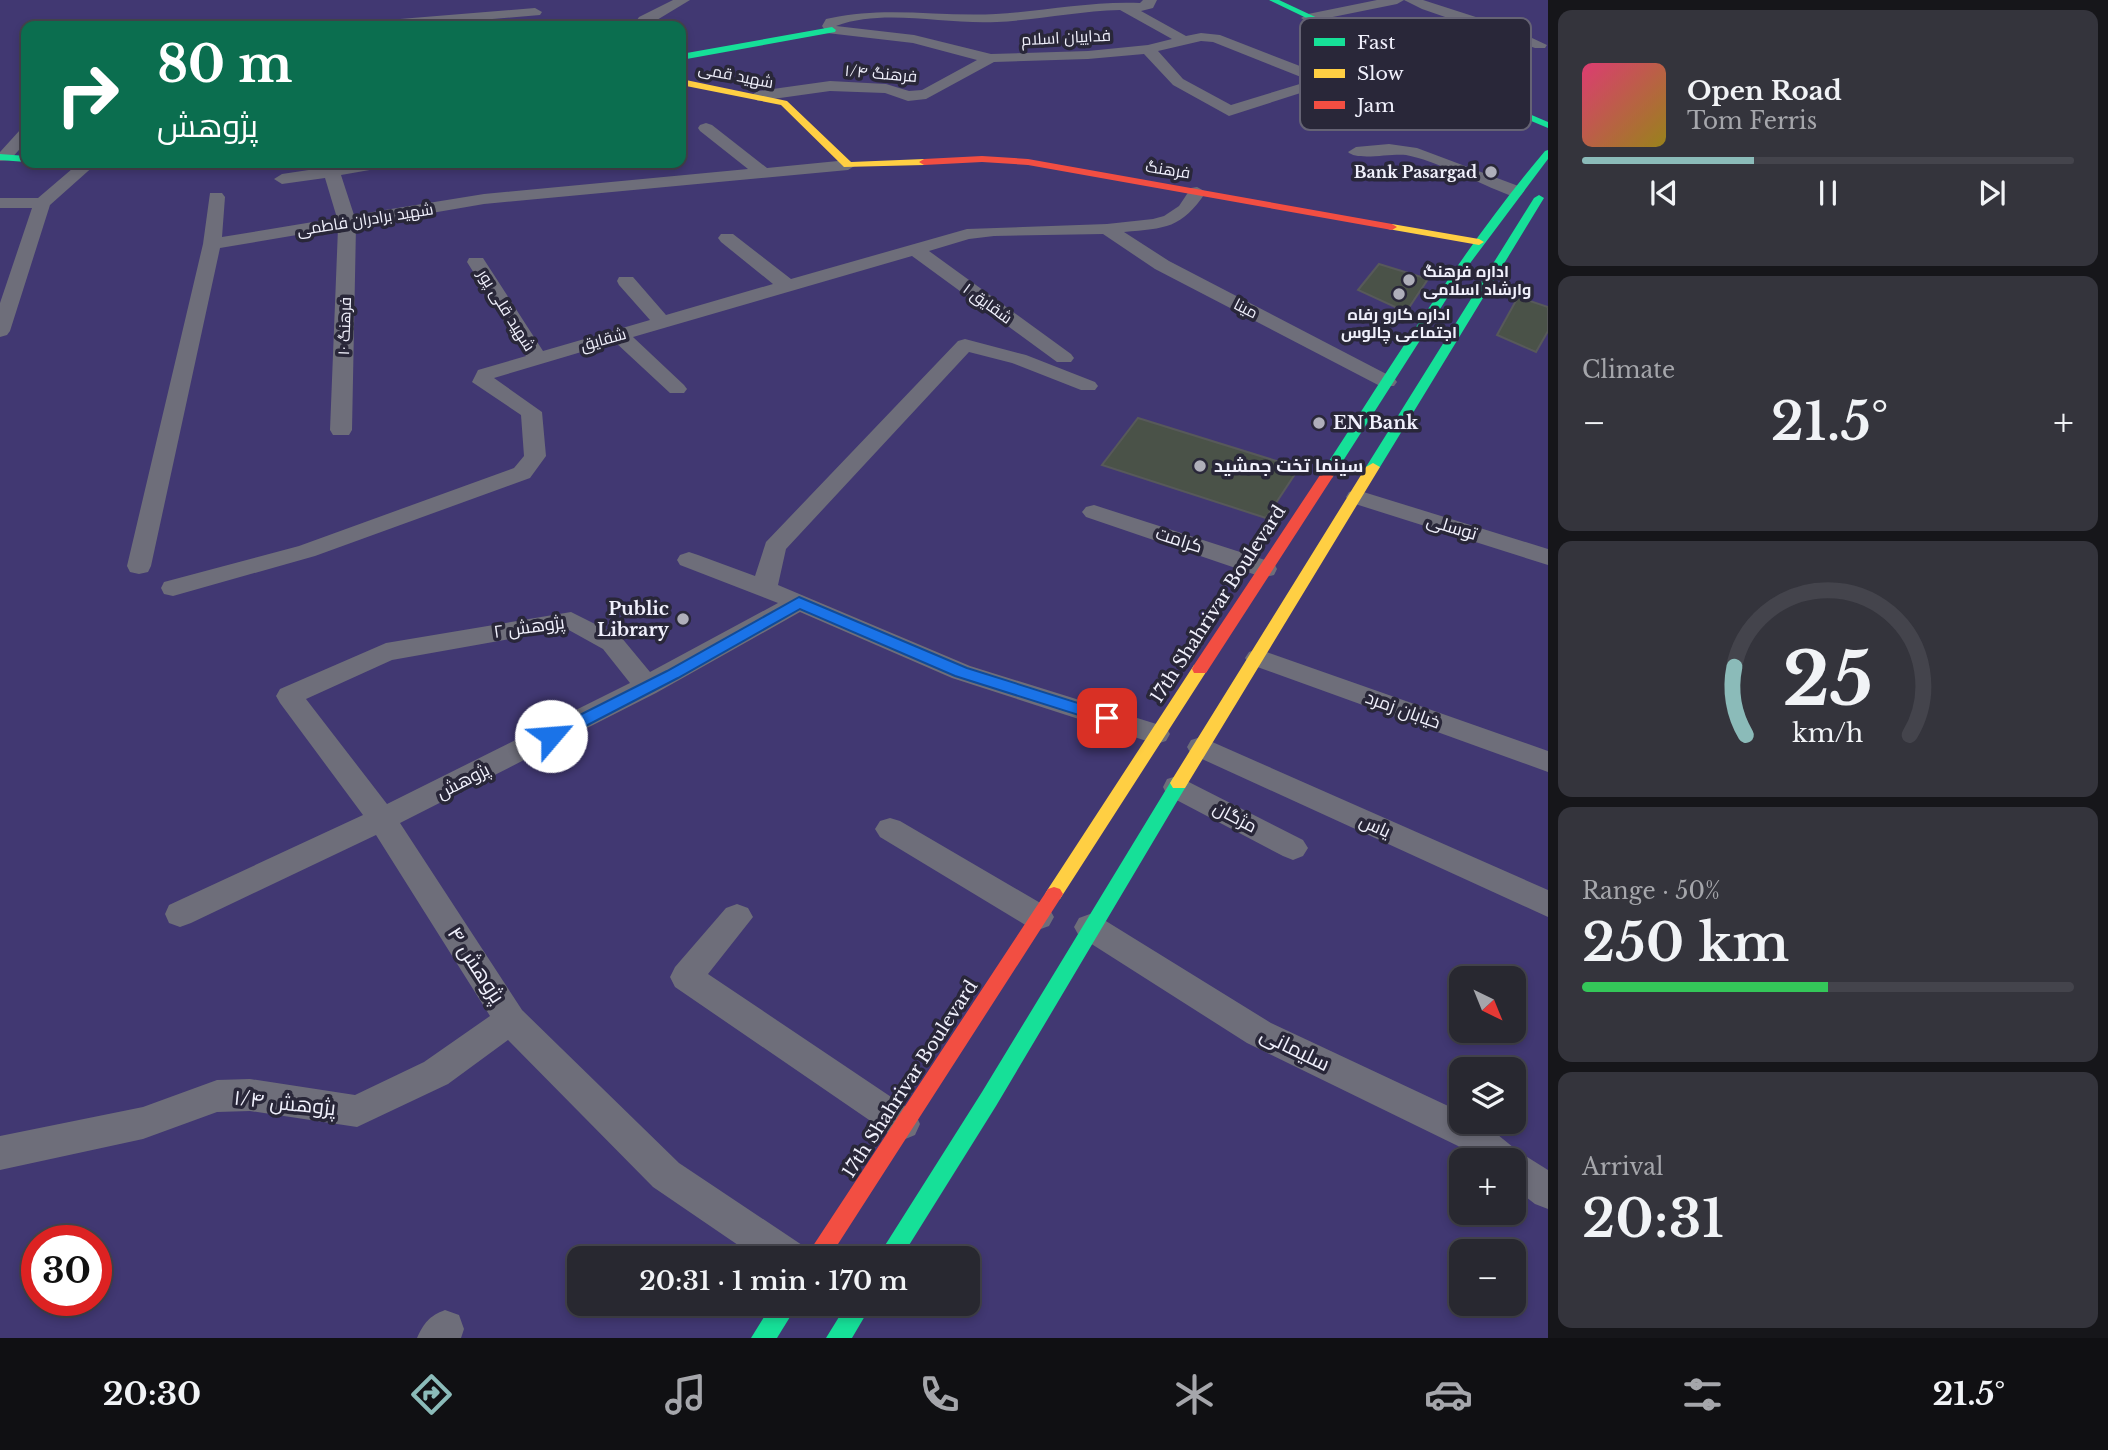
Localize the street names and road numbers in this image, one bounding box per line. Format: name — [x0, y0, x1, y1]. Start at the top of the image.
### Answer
street label: فداییان اسلام — [1021, 25, 1111, 51]
street label: شهید قمی — [696, 58, 775, 93]
street label: فرهنگ ۱/۴ — [844, 60, 918, 86]
street label: فرهنگ — [1144, 156, 1192, 182]
street label: شهید برادران فاطمی — [295, 198, 435, 241]
street label: شهید قلی پور — [472, 265, 540, 356]
street label: شقایق ۱ — [959, 278, 1017, 328]
street label: مینا — [1231, 294, 1261, 322]
street label: فرهنگ ۱۰ — [333, 296, 355, 356]
street label: شقایق — [578, 323, 629, 356]
street label: 17th Shahrivar Boulevard — [1146, 501, 1290, 707]
street label: توسلی — [1424, 509, 1480, 545]
street label: کرامت — [1153, 522, 1205, 558]
street label: پژوهش ۲ — [492, 611, 566, 644]
street label: خیابان زمرد — [1362, 686, 1444, 734]
street label: پژوهش — [433, 758, 494, 805]
street label: مژگان — [1209, 796, 1261, 838]
street label: یاس — [1356, 809, 1394, 843]
street label: پژوهش ۴ — [441, 922, 511, 1009]
street label: 17th Shahrivar Boulevard — [838, 976, 982, 1182]
street label: سلیمانی — [1256, 1021, 1334, 1077]
street label: پژوهش ۱/۴ — [233, 1085, 338, 1122]

